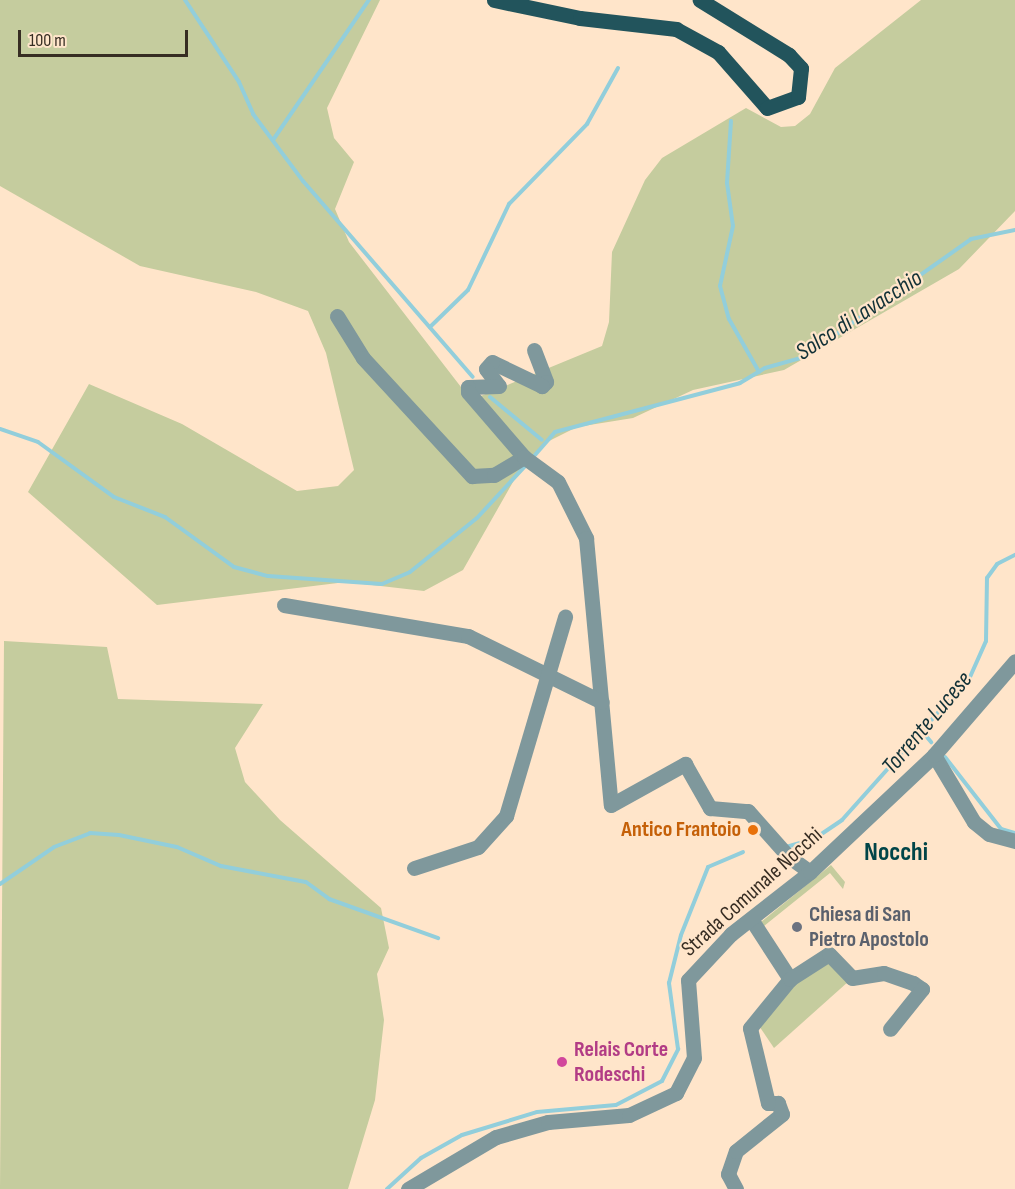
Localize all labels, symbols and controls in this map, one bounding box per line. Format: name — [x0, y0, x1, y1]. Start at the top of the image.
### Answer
scale bar — [21, 18, 190, 56]
text: 100 m — [29, 30, 66, 51]
water label: Solco di Lavacchio — [790, 264, 928, 366]
water label: Torrente Lucese — [876, 666, 978, 780]
place label: Antico Frantoio — [621, 817, 741, 843]
street label: Strada Comunale Nocchi — [676, 822, 828, 962]
marker: Antico Frantoio — [746, 823, 760, 837]
district label: Nocchi — [864, 837, 928, 869]
place label: Chiesa di San Pietro Apostolo — [809, 901, 929, 952]
marker: Chiesa di San Pietro Apostolo — [790, 920, 804, 934]
place label: Relais Corte Rodeschi — [574, 1036, 668, 1088]
marker: Relais Corte Rodeschi — [555, 1055, 569, 1069]

